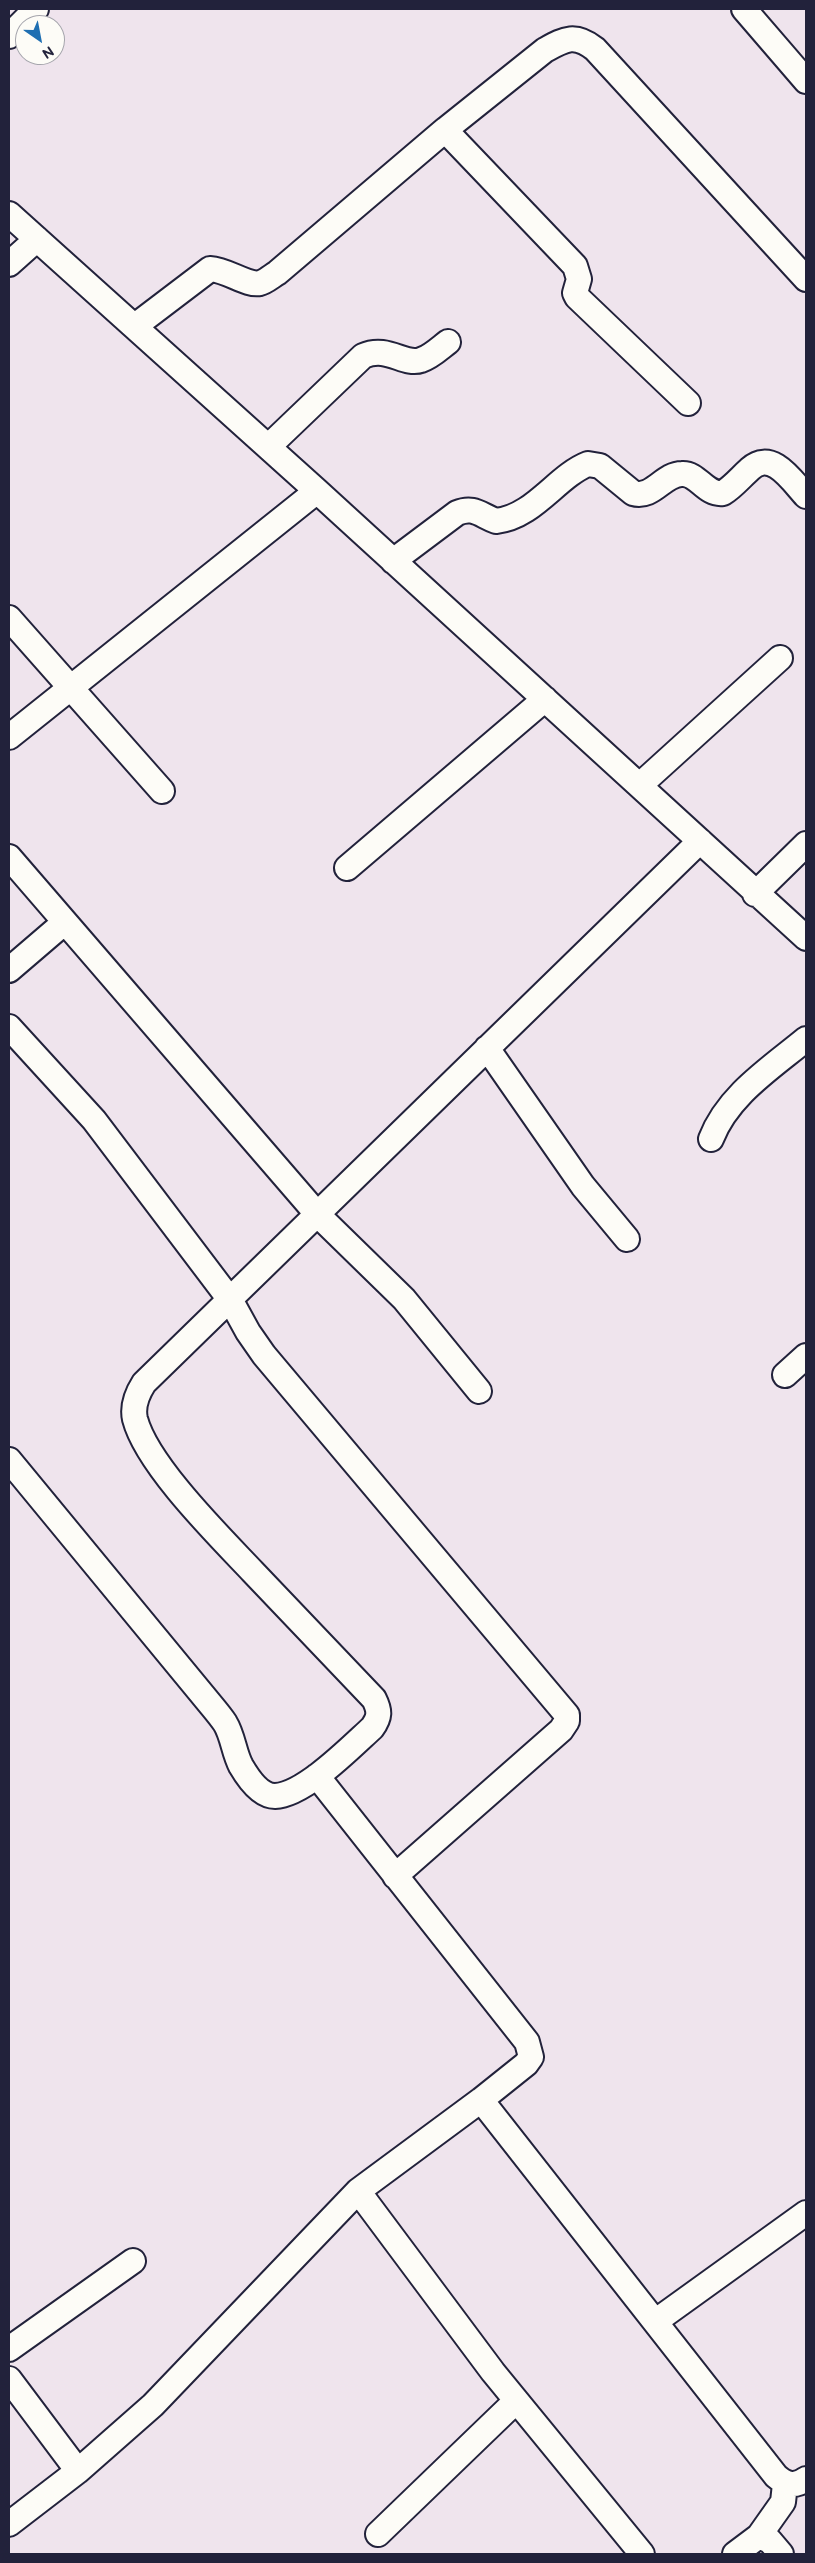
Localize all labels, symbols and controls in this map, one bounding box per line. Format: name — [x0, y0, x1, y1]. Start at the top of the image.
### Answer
north arrow — [15, 15, 65, 65]
text: N — [39, 42, 57, 62]

